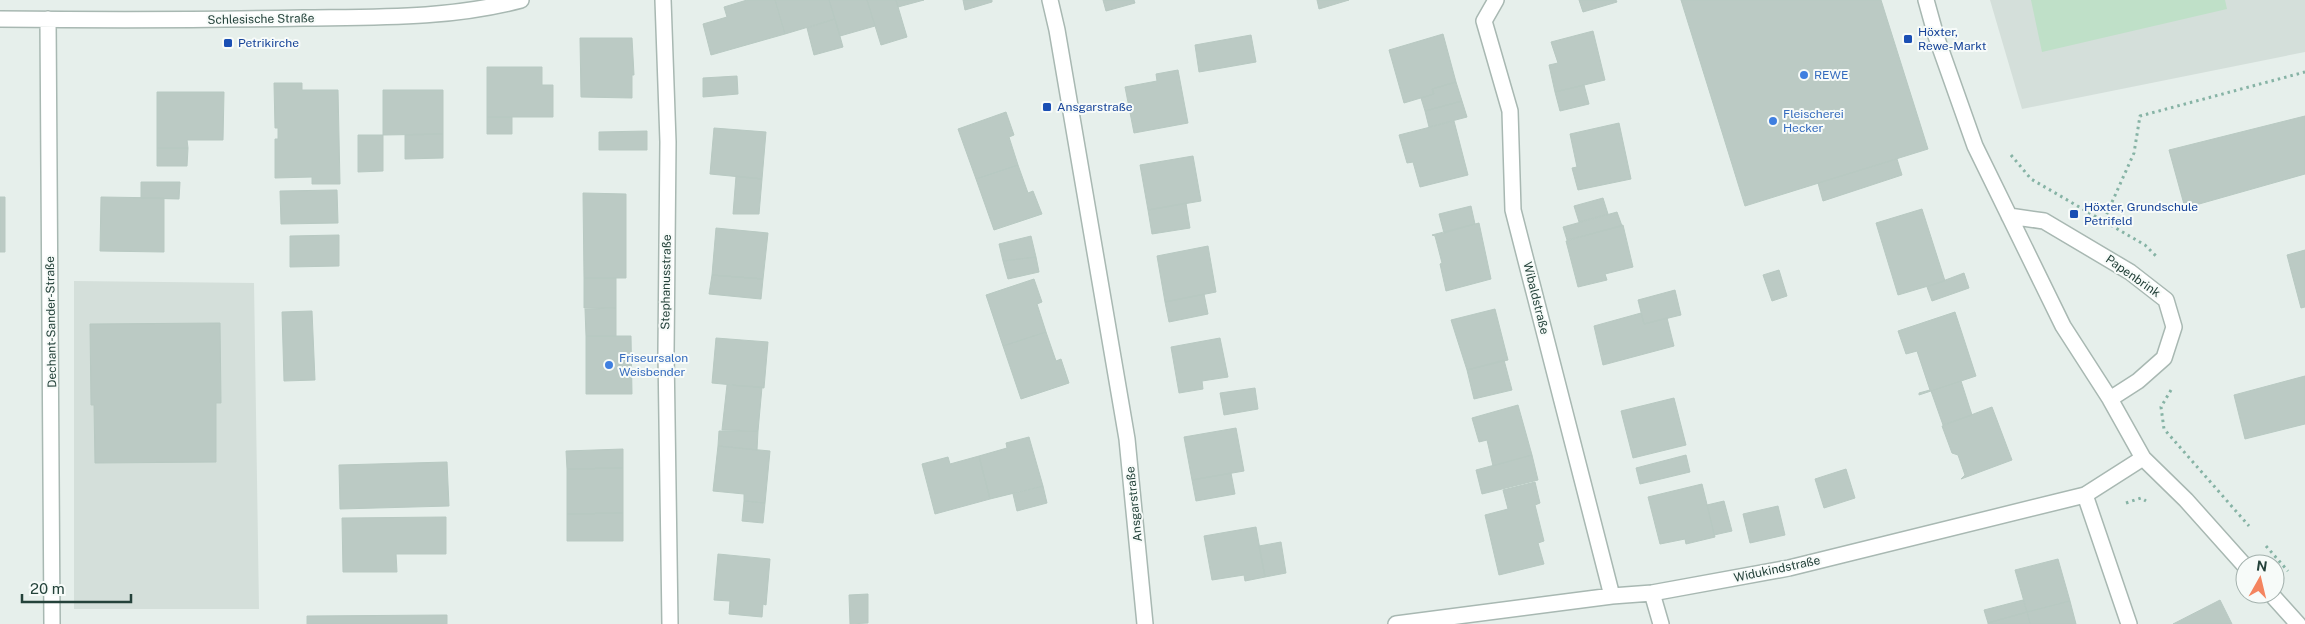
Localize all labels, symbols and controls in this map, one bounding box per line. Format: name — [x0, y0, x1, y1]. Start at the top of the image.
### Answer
street label: Schlesische Straße — [207, 11, 315, 27]
place label: Höxter, Rewe-Markt — [1918, 25, 1987, 53]
marker: Höxter, Rewe-Markt — [1902, 33, 1914, 45]
place label: Petrikirche — [238, 36, 299, 50]
marker: Petrikirche — [222, 37, 234, 49]
place label: REWE — [1814, 68, 1849, 82]
marker: REWE — [1798, 69, 1810, 81]
place label: Ansgarstraße — [1057, 100, 1133, 114]
marker: Ansgarstraße — [1041, 101, 1053, 113]
place label: Fleischerei Hecker — [1783, 107, 1844, 135]
marker: Fleischerei Hecker — [1767, 115, 1779, 127]
place label: Höxter, Grundschule Petrifeld — [2084, 200, 2198, 228]
marker: Höxter, Grundschule Petrifeld — [2068, 208, 2080, 220]
street label: Stephanusstraße — [658, 234, 674, 330]
street label: Papenbrink — [2103, 252, 2163, 300]
street label: Dechant-Sander-Straße — [43, 256, 59, 388]
street label: Wibaldstraße — [1520, 260, 1552, 336]
place label: Friseursalon Weisbender — [619, 351, 688, 379]
marker: Friseursalon Weisbender — [603, 359, 615, 371]
street label: Ansgarstraße — [1123, 465, 1145, 542]
street label: Widukindstraße — [1732, 553, 1822, 585]
north arrow — [2235, 554, 2285, 604]
text: N — [2255, 557, 2268, 575]
scale bar — [22, 572, 131, 604]
text: 20 m — [30, 580, 65, 597]

